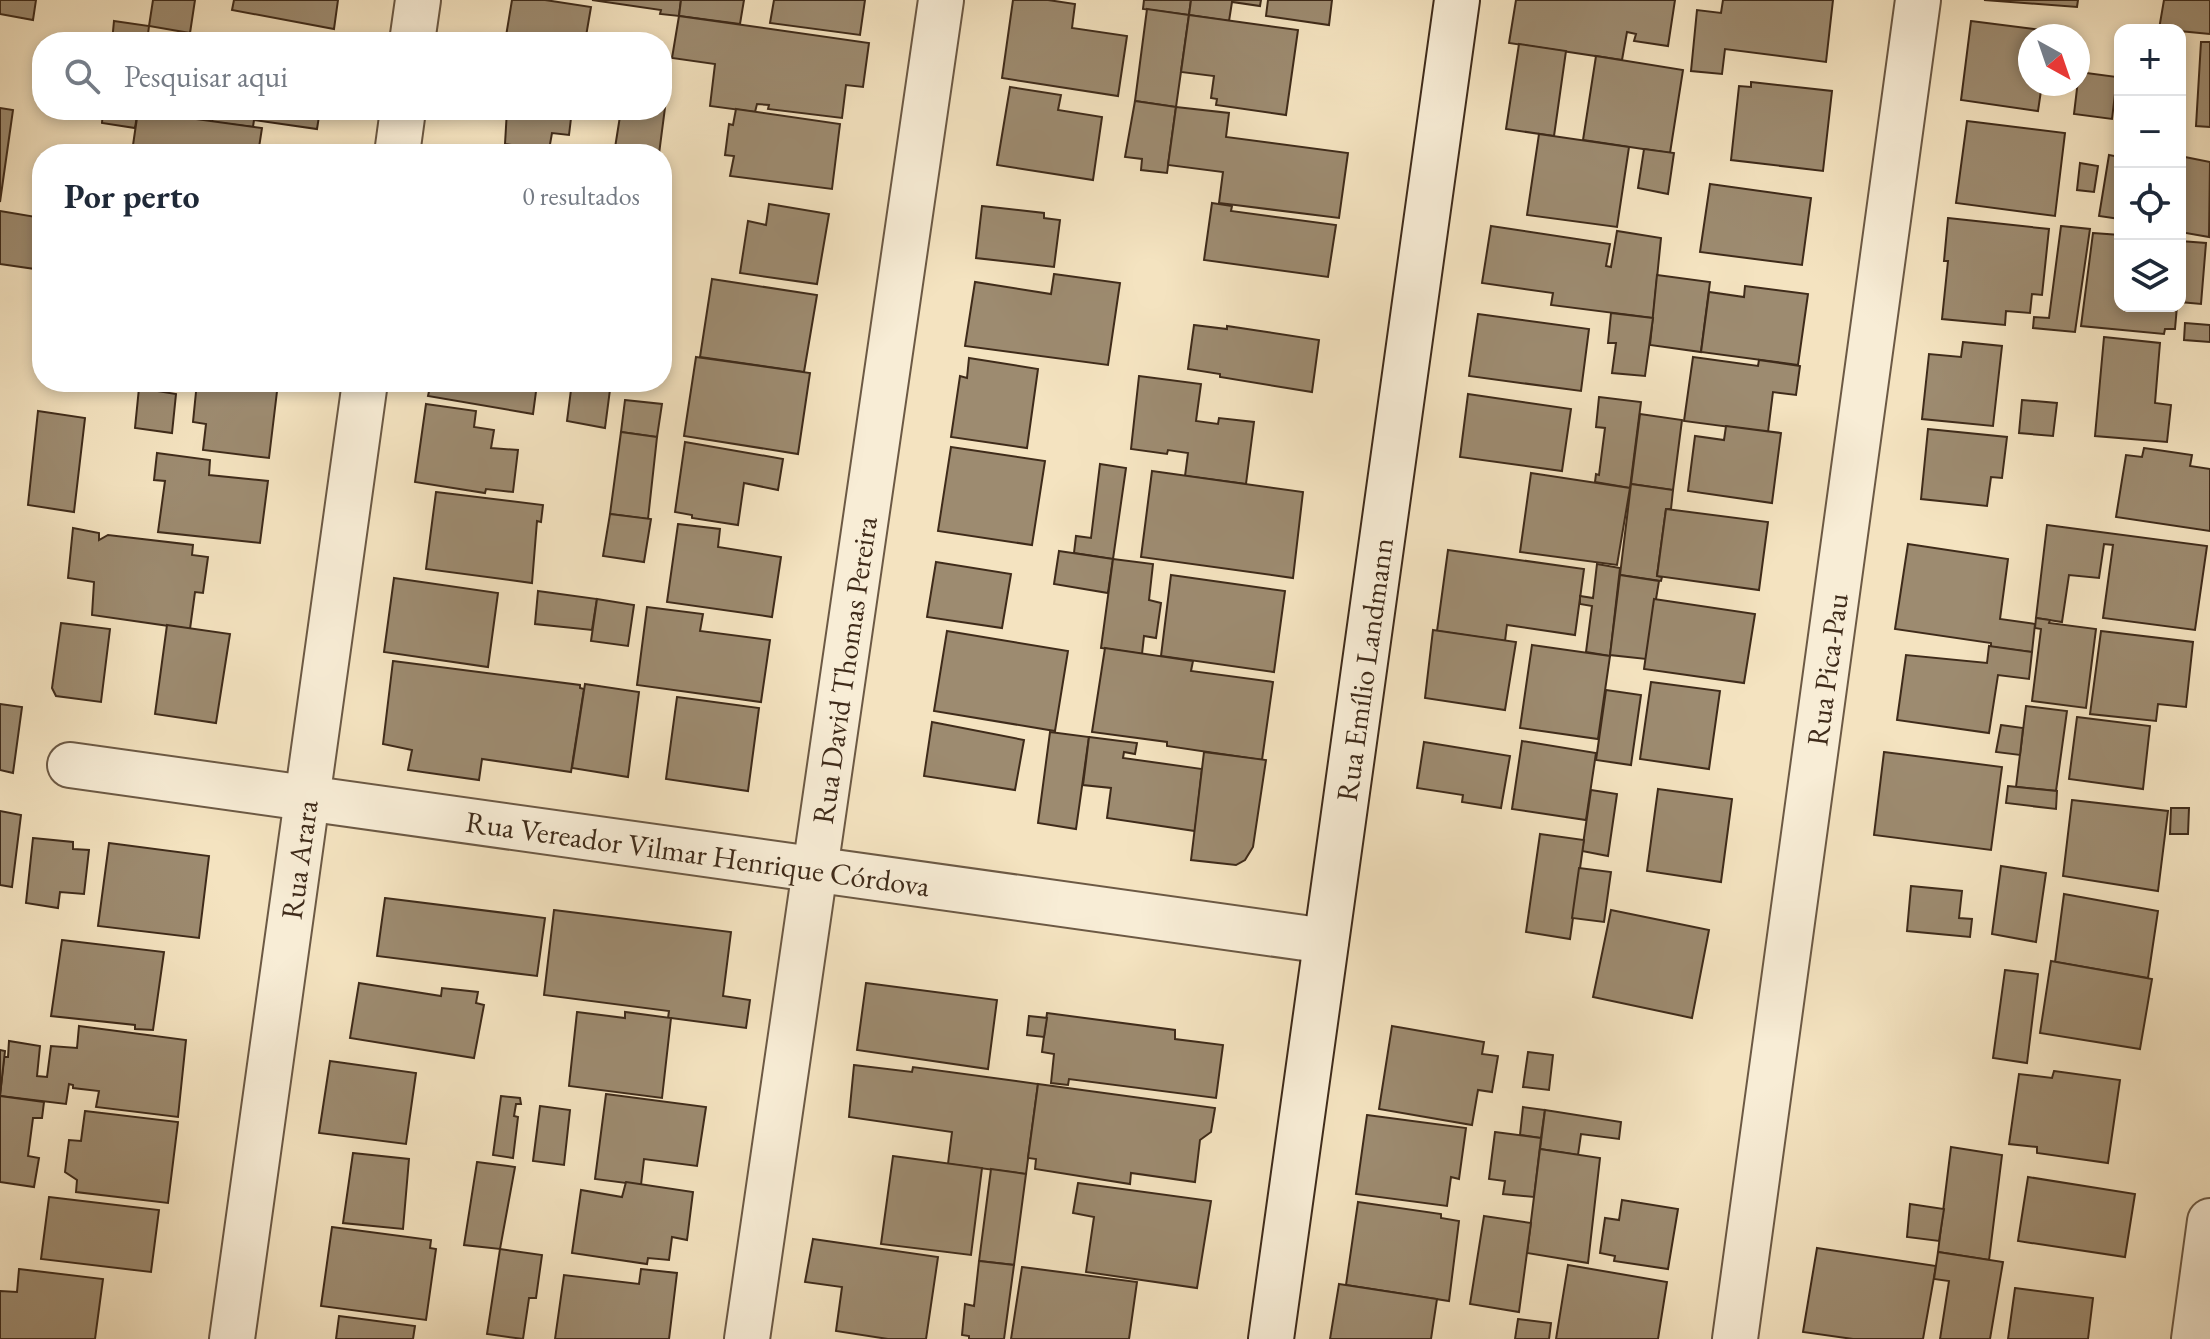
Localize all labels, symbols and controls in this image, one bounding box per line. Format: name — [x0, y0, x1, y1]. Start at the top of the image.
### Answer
north arrow — [2018, 24, 2090, 96]
map controls — [2114, 24, 2186, 312]
button: + — [2114, 24, 2186, 96]
search box — [32, 32, 672, 120]
icon: search — [60, 54, 104, 98]
text: Pesquisar aqui — [124, 57, 288, 96]
button: − — [2114, 96, 2186, 168]
button: locate — [2114, 168, 2186, 240]
text: Por perto — [64, 174, 200, 218]
text: 0 resultados — [522, 179, 640, 213]
button: layers — [2114, 240, 2186, 312]
street label: Rua David Thomas Pereira — [802, 514, 885, 826]
street label: Rua Emílio Landmann — [1326, 535, 1402, 804]
street label: Rua Pica-Pau — [1797, 590, 1856, 748]
street label: Rua Arara — [271, 797, 326, 922]
street label: Rua Vereador Vilmar Henrique Córdova — [463, 801, 932, 905]

